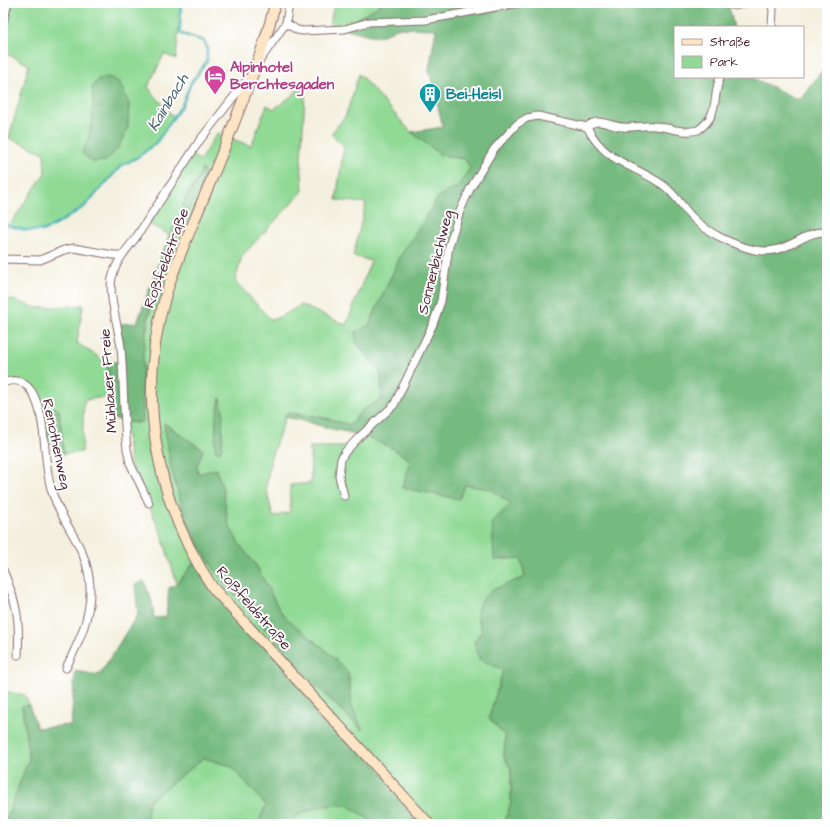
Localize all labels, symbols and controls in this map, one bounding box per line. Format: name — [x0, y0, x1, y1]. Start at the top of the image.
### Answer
legend — [674, 26, 804, 78]
text: Straße — [710, 34, 751, 51]
text: Park — [710, 54, 738, 71]
place label: Alpinhotel Berchtesgaden — [230, 57, 335, 97]
hotel icon: Alpinhotel Berchtesgaden — [202, 63, 228, 96]
water label: Kainbach — [142, 69, 194, 135]
building icon: Bei-Heisl — [417, 81, 443, 114]
place label: Bei-Heisl — [446, 84, 502, 105]
street label: Roßfeldstraße — [139, 205, 194, 311]
street label: Sonnenbichlweg — [412, 208, 460, 317]
street label: Mühlauer Freie — [94, 328, 123, 434]
street label: Renothenweg — [36, 397, 76, 492]
street label: Roßfeldstraße — [211, 562, 296, 655]

